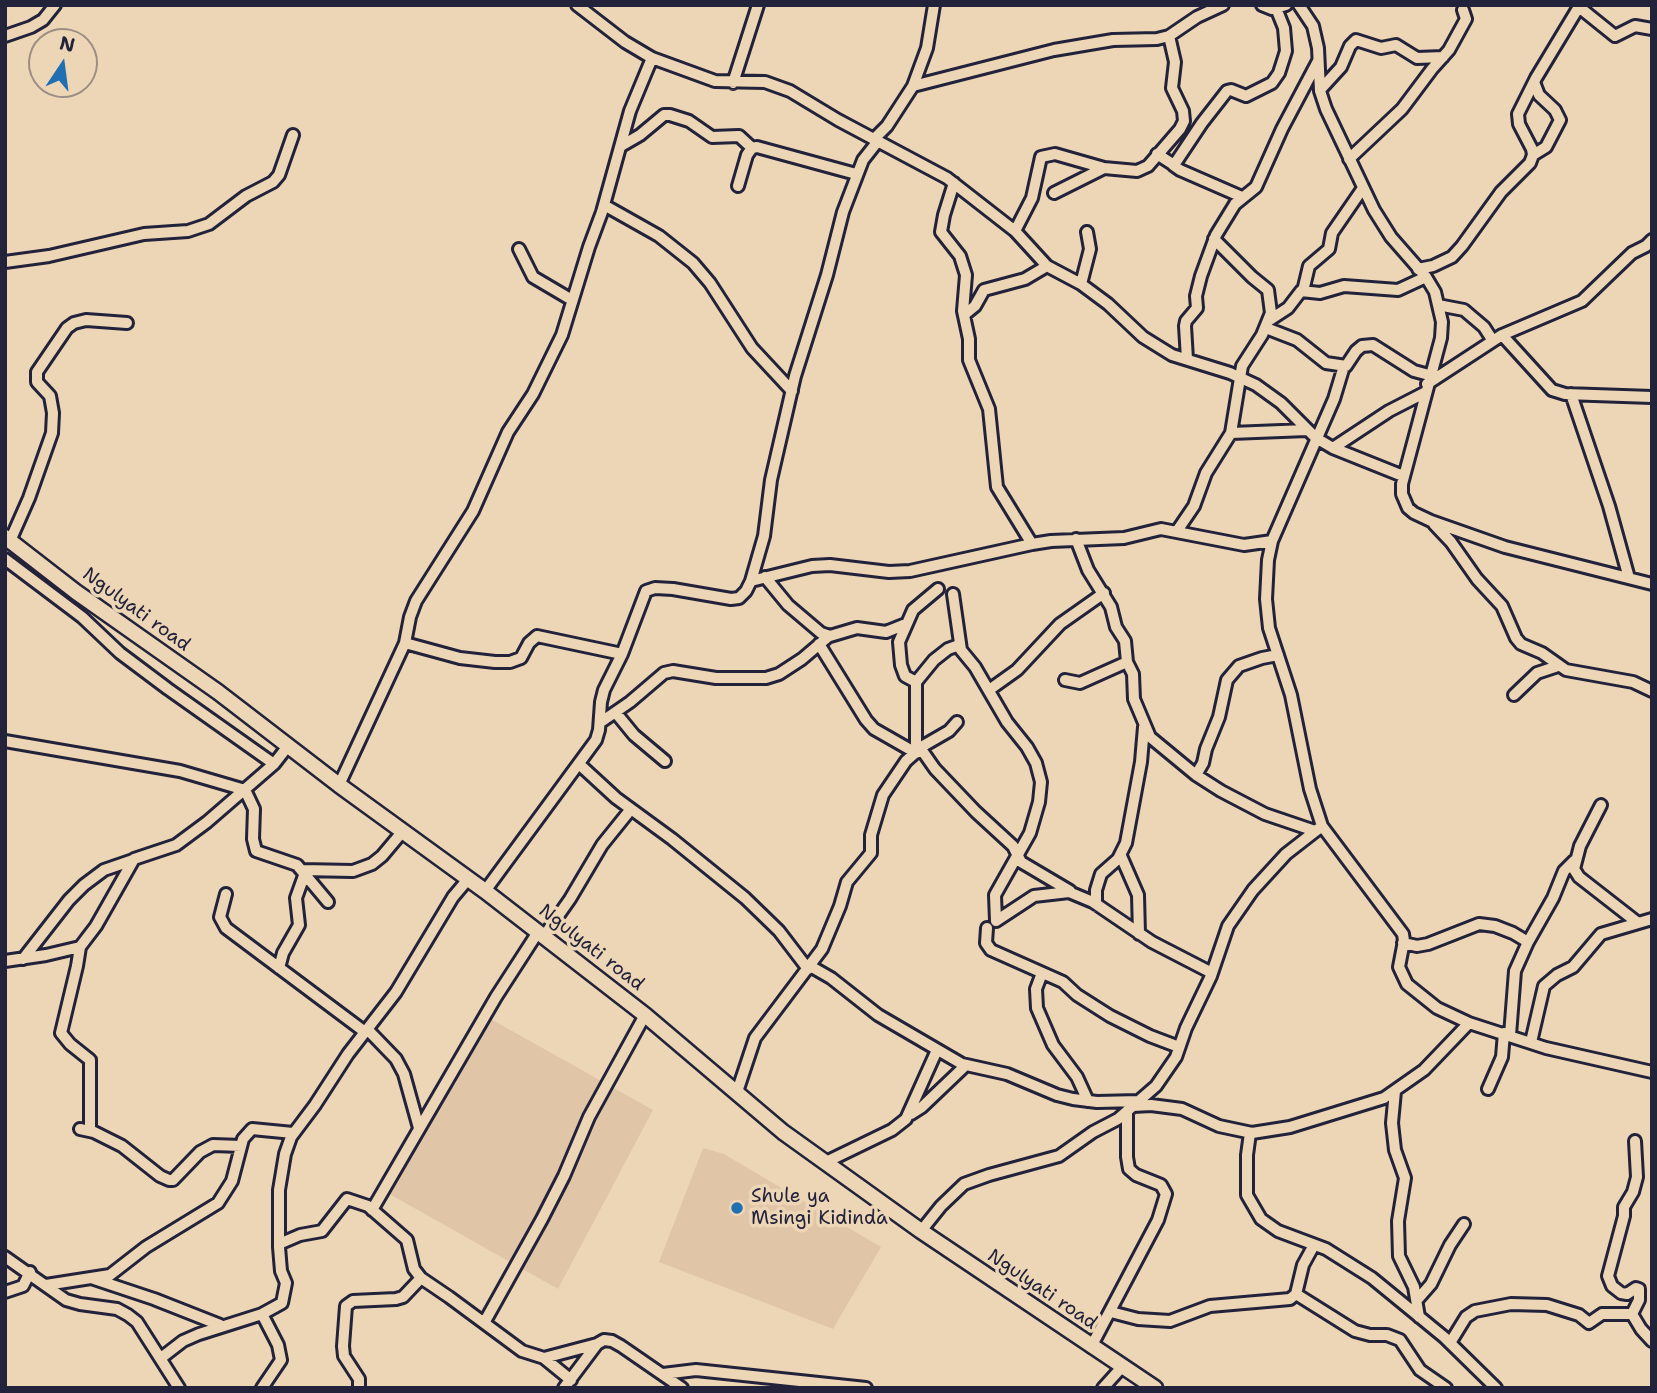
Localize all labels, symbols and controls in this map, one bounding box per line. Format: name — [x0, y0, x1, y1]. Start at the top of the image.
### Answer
north arrow — [28, 28, 98, 98]
text: N — [57, 30, 78, 58]
street label: Ngulyati road — [78, 563, 194, 657]
street label: Ngulyati road — [534, 900, 648, 996]
place label: Shule ya Msingi Kidinda — [751, 1186, 888, 1230]
marker: Shule ya Msingi Kidinda — [729, 1200, 745, 1216]
street label: Ngulyati road — [983, 1245, 1101, 1335]

